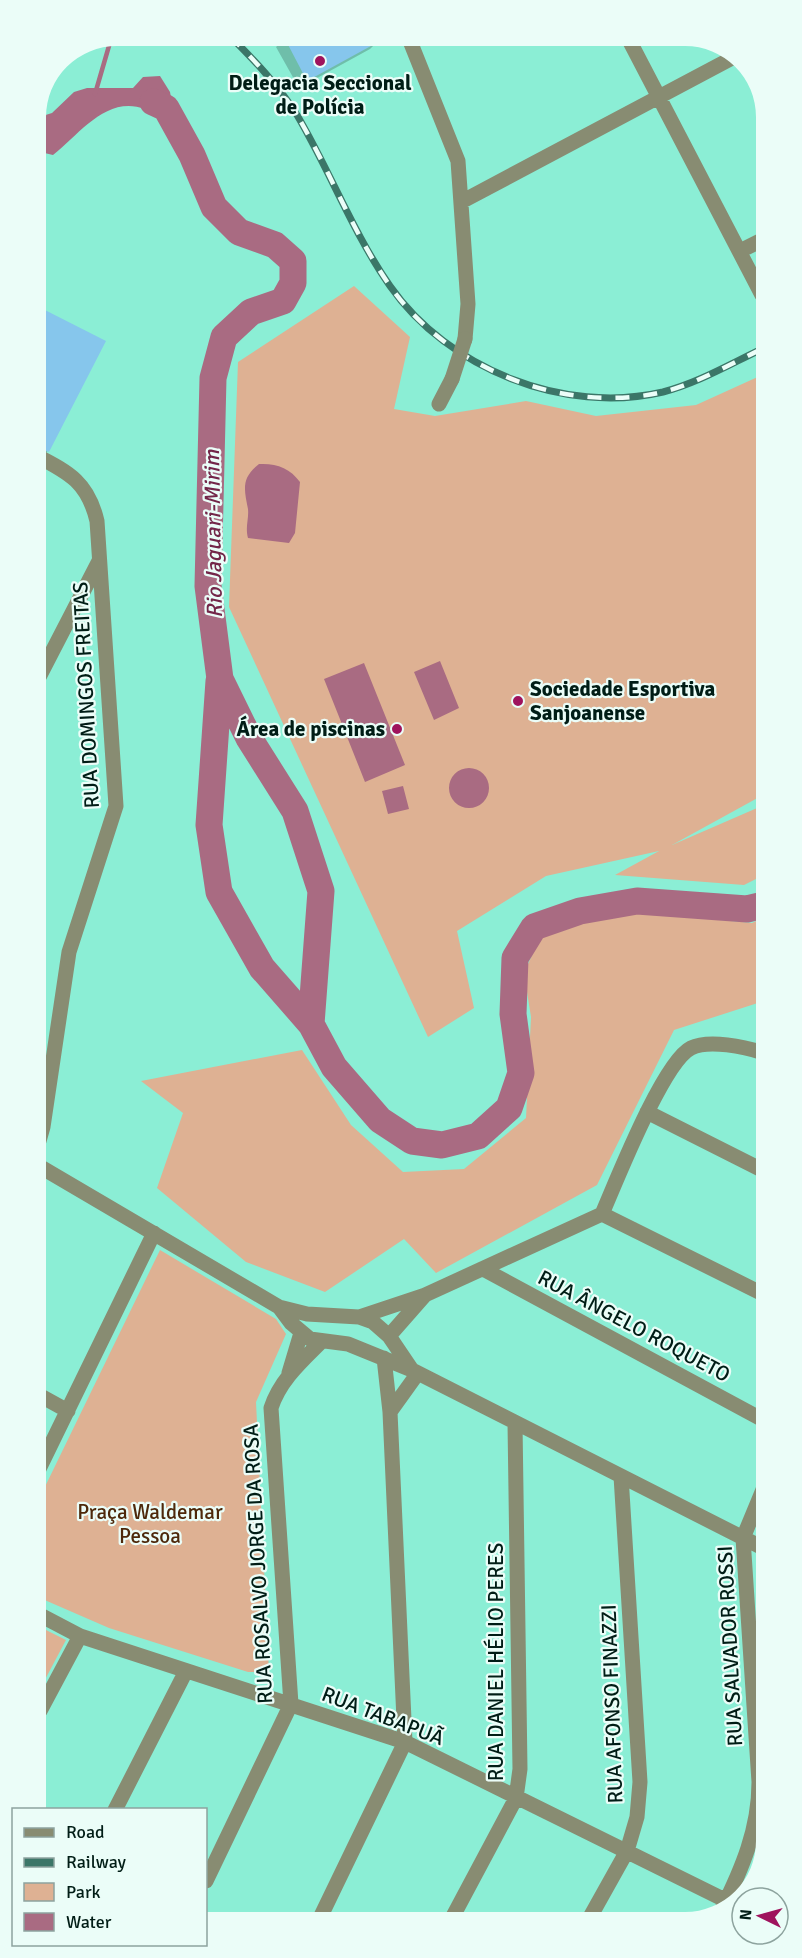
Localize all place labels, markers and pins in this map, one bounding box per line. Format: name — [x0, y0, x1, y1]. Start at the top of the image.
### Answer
marker: Delegacia Seccional de Polícia — [313, 54, 327, 68]
place label: Delegacia Seccional de Polícia — [228, 70, 412, 120]
place label: Sociedade Esportiva Sanjoanense — [530, 676, 716, 726]
marker: Sociedade Esportiva Sanjoanense — [511, 694, 525, 708]
place label: Área de piscinas — [237, 715, 385, 742]
marker: Área de piscinas — [390, 722, 404, 736]

